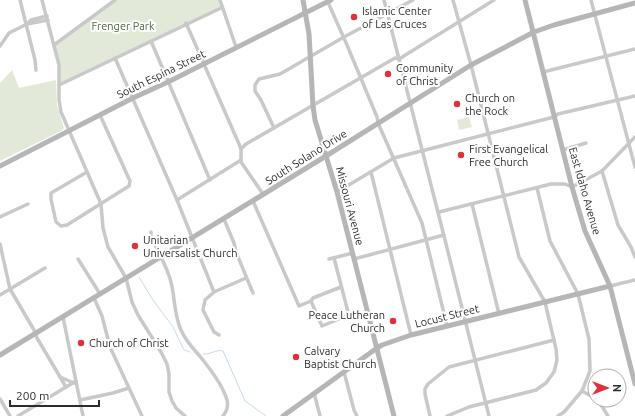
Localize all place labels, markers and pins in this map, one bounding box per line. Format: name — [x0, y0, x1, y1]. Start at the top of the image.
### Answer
place label: Islamic Center of Las Cruces — [362, 5, 432, 30]
marker: Islamic Center of Las Cruces — [349, 12, 359, 22]
place label: Community of Christ — [396, 62, 454, 87]
marker: Community of Christ — [383, 69, 393, 79]
place label: Church on the Rock — [465, 92, 515, 117]
marker: Church on the Rock — [452, 99, 462, 109]
place label: First Evangelical Free Church — [469, 143, 548, 168]
marker: First Evangelical Free Church — [456, 150, 466, 160]
place label: Unitarian Universalist Church — [143, 234, 238, 259]
marker: Unitarian Universalist Church — [130, 241, 140, 251]
place label: Peace Lutheran Church — [309, 309, 385, 334]
marker: Peace Lutheran Church — [388, 316, 398, 326]
place label: Church of Christ — [89, 337, 169, 349]
marker: Church of Christ — [76, 338, 86, 348]
place label: Calvary Baptist Church — [304, 345, 377, 370]
marker: Calvary Baptist Church — [291, 352, 301, 362]

